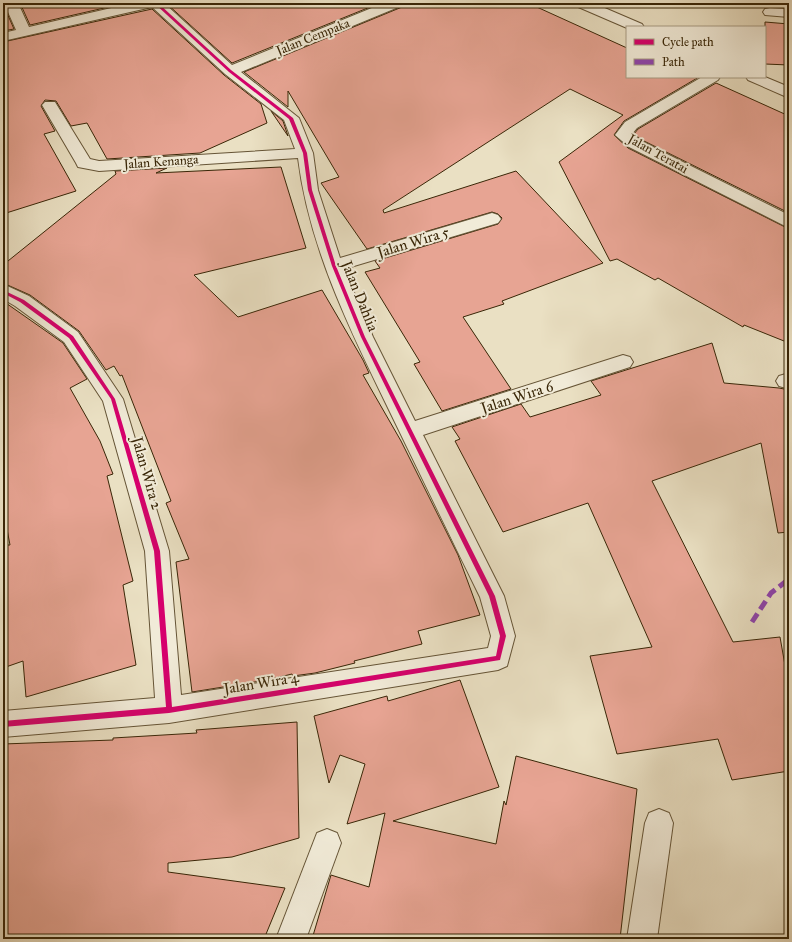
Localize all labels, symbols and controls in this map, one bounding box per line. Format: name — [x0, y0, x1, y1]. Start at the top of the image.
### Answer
street label: Jalan Cempaka — [272, 15, 353, 60]
legend — [626, 26, 766, 78]
text: Cycle path — [662, 35, 714, 49]
text: Path — [662, 55, 685, 69]
street label: Jalan Teratai — [623, 130, 691, 177]
street label: Jalan Kenanga — [121, 151, 199, 173]
street label: Jalan Wira 5 — [373, 223, 451, 263]
street label: Jalan Dahlia — [336, 256, 383, 335]
street label: Jalan Wira 6 — [477, 376, 557, 419]
street label: Jalan Wira 2 — [127, 433, 166, 512]
street label: Jalan Wira 4 — [220, 668, 301, 699]

